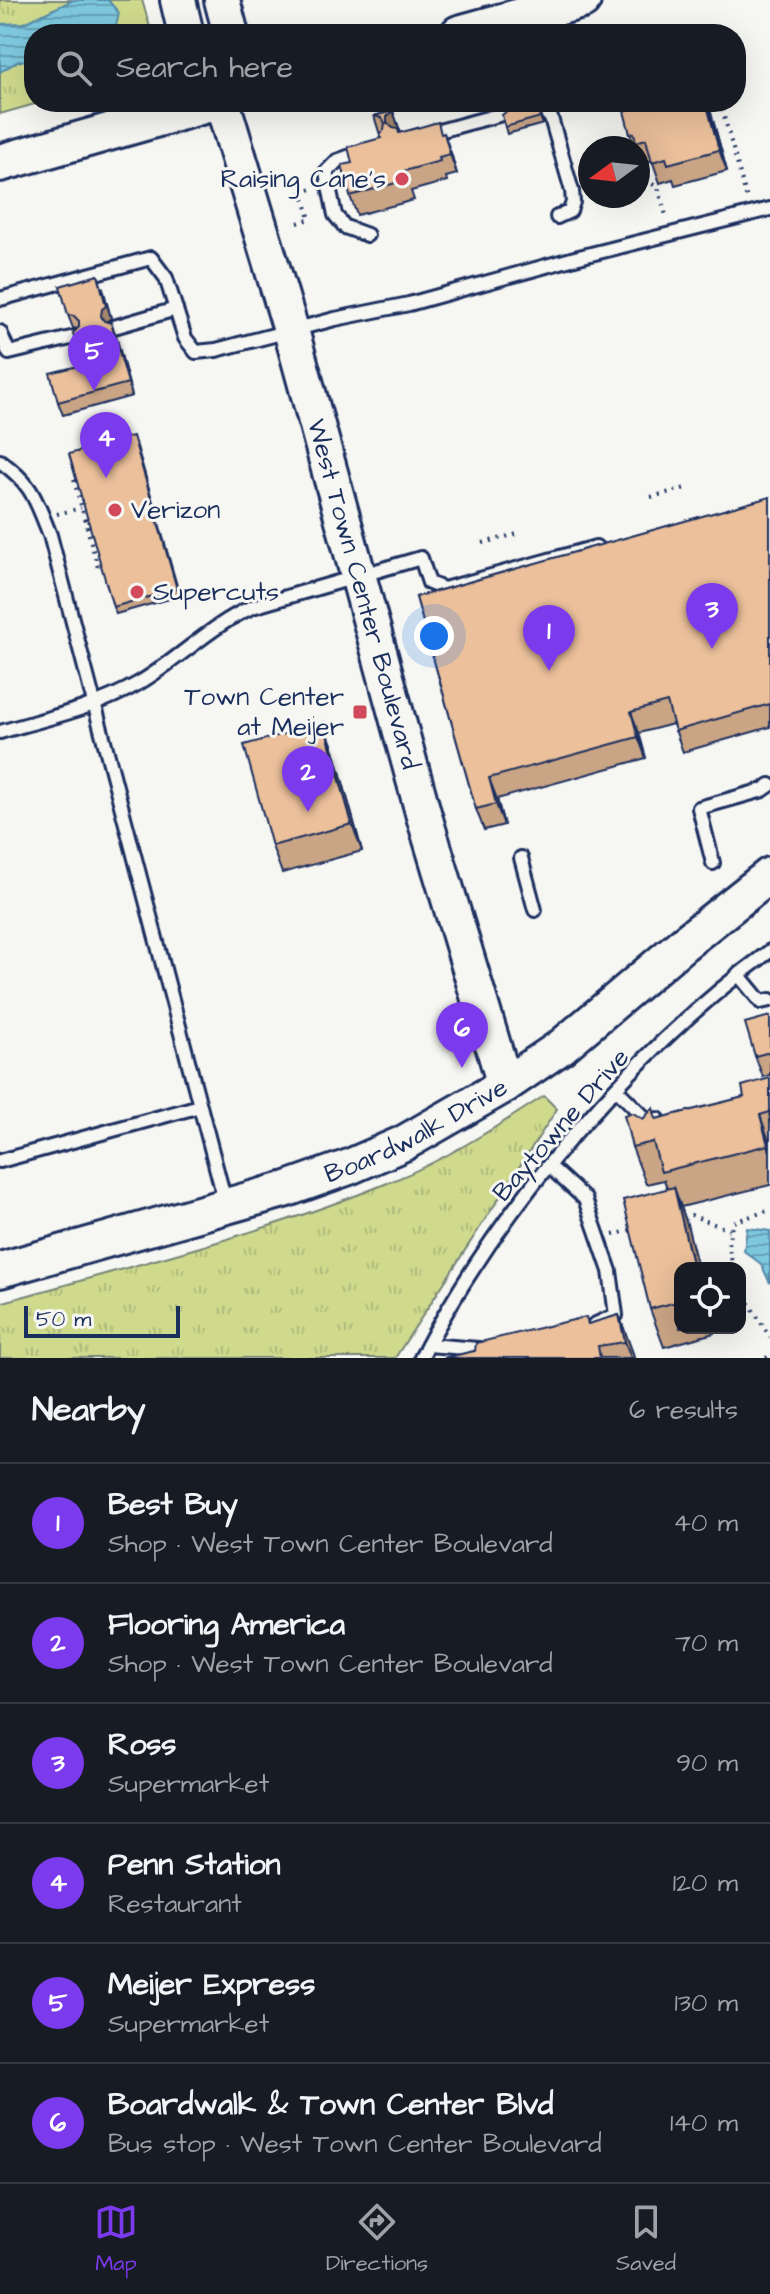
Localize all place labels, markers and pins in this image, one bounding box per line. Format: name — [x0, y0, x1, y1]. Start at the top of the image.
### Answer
place label: Raising Cane's — [221, 161, 386, 199]
marker: Raising Cane's — [393, 170, 411, 188]
pin: 5 — [68, 325, 120, 391]
pin: 4 — [80, 412, 132, 478]
place label: Verizon — [131, 492, 220, 528]
marker: Verizon — [106, 501, 124, 519]
place label: Supercuts — [153, 574, 279, 610]
marker: Supercuts — [128, 583, 146, 601]
pin: 3 — [686, 583, 738, 649]
pin: 1 — [523, 605, 575, 671]
place label: Town Center at Meijer — [184, 679, 344, 745]
marker: Town Center at Meijer — [351, 703, 369, 721]
pin: 2 — [282, 746, 334, 812]
pin: 6 — [436, 1002, 488, 1068]

